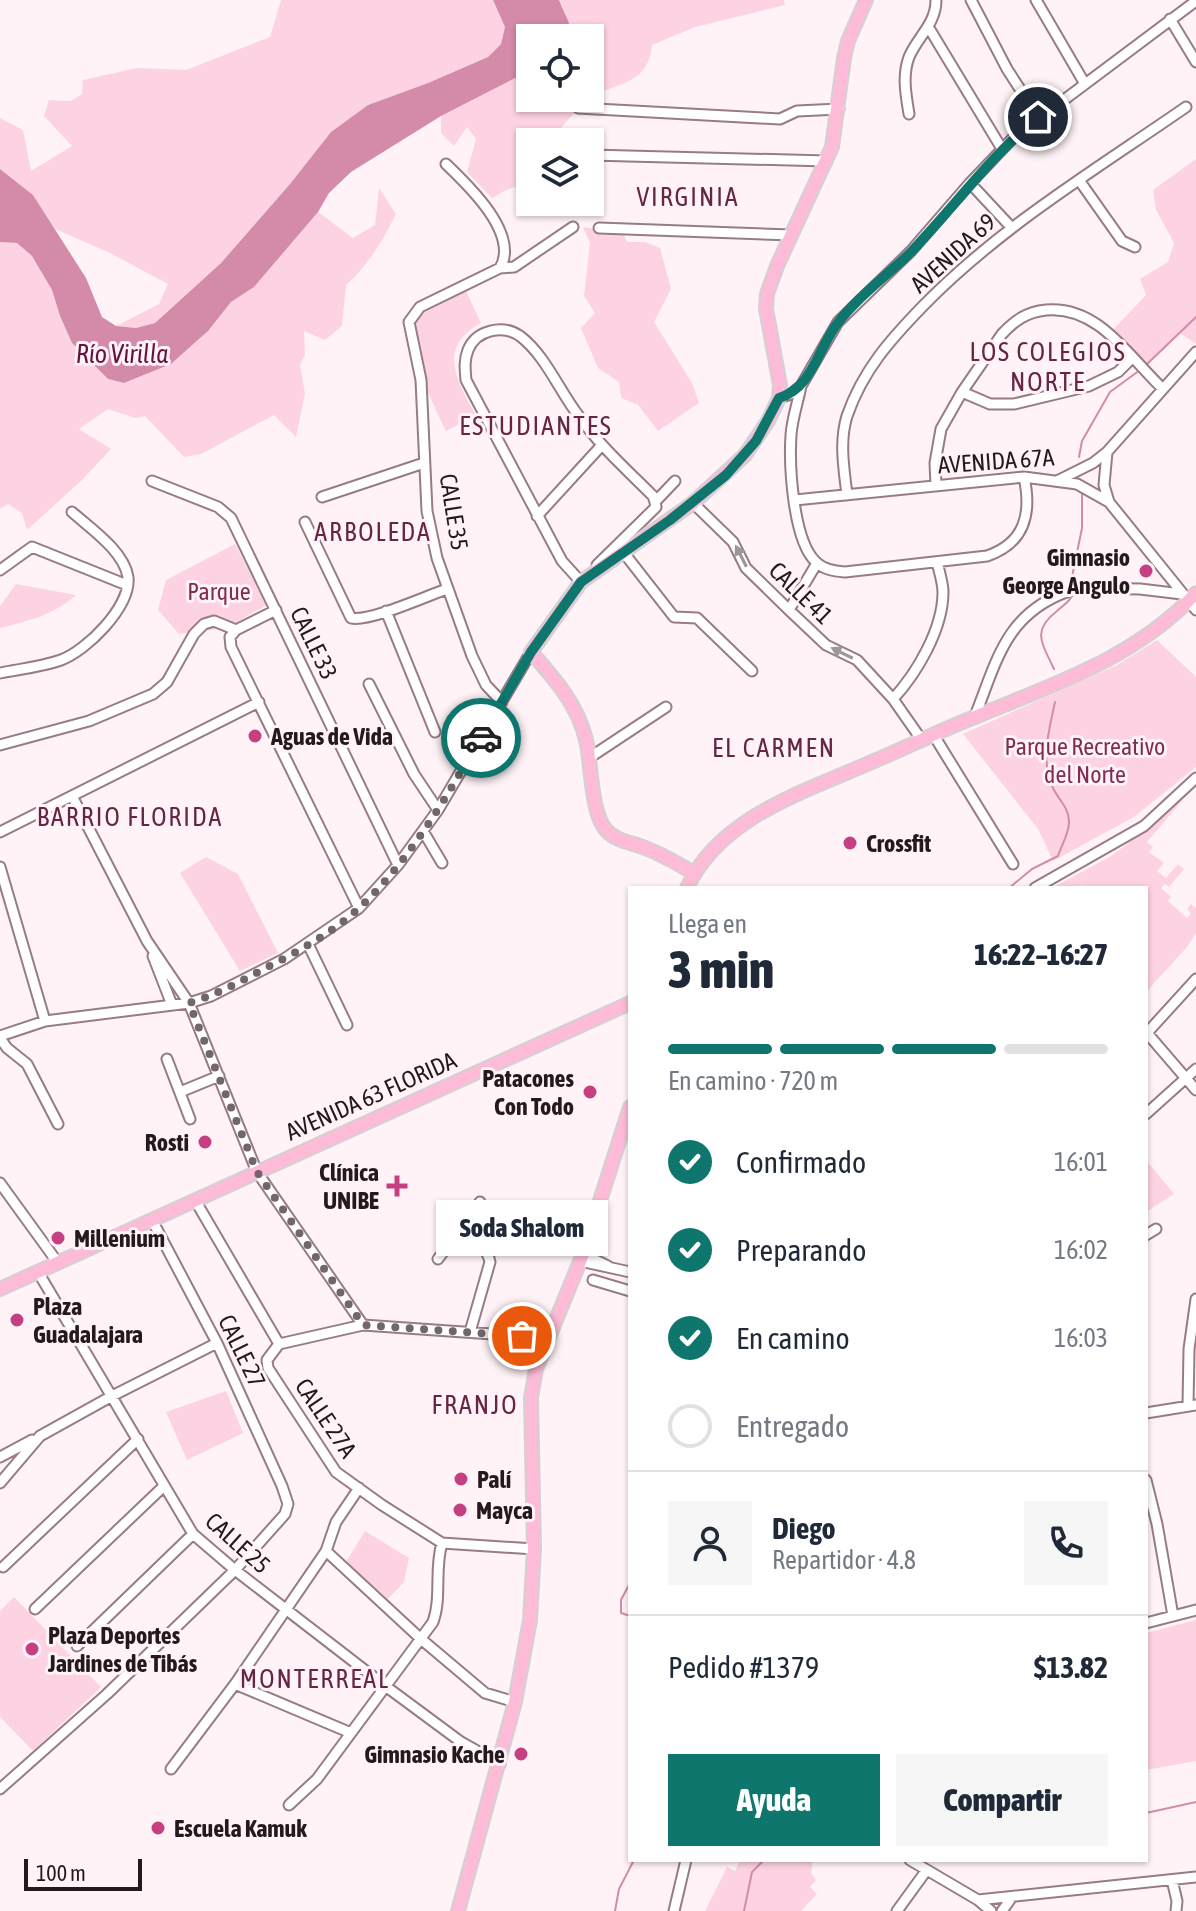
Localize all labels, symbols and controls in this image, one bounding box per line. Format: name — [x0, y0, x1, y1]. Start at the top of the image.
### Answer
map controls — [516, 24, 604, 216]
button: locate — [516, 24, 604, 112]
pin — [1004, 83, 1072, 151]
icon: home — [1016, 95, 1060, 139]
button: layers — [516, 128, 604, 216]
district label: VIRGINIA — [636, 182, 740, 212]
street label: AVENIDA 69 — [905, 208, 1001, 298]
district label: LOS COLEGIOS NORTE — [969, 337, 1127, 397]
water label: Río Virilla — [76, 339, 168, 369]
district label: ESTUDIANTES — [459, 411, 613, 441]
street label: AVENIDA 67A — [937, 443, 1055, 479]
street label: CALLE 35 — [435, 472, 473, 552]
district label: ARBOLEDA — [314, 517, 432, 547]
place label: Gimnasio George Angulo — [1002, 544, 1130, 599]
one-way arrow — [734, 545, 747, 568]
street label: CALLE 41 — [764, 556, 838, 630]
marker: Gimnasio George Angulo — [1137, 562, 1155, 580]
park label: Parque — [187, 578, 251, 605]
street label: CALLE 33 — [285, 602, 343, 684]
one-way arrow — [831, 646, 854, 660]
courier — [441, 698, 521, 778]
icon: car — [459, 716, 503, 760]
place label: Aguas de Vida — [270, 723, 393, 750]
marker: Aguas de Vida — [246, 727, 264, 745]
district label: EL CARMEN — [712, 733, 836, 763]
park label: Parque Recreativo del Norte — [1005, 733, 1165, 788]
district label: BARRIO FLORIDA — [37, 802, 223, 832]
place label: Crossfit — [866, 830, 931, 857]
marker: Crossfit — [841, 834, 859, 852]
text: Llega en — [668, 909, 747, 939]
text: 16:22–16:27 — [974, 937, 1108, 971]
text: 3 min — [668, 939, 774, 999]
street label: AVENIDA 63 FLORIDA — [282, 1046, 461, 1146]
place label: Patacones Con Todo — [482, 1065, 575, 1120]
text: En camino · 720 m — [668, 1066, 838, 1096]
marker: Patacones Con Todo — [581, 1083, 599, 1101]
place label: Rosti — [145, 1129, 189, 1156]
marker: Rosti — [196, 1133, 214, 1151]
icon: check — [668, 1140, 712, 1184]
text: Confirmado — [736, 1145, 866, 1179]
text: 16:01 — [1054, 1147, 1108, 1177]
place label: Clínica UNIBE — [319, 1159, 379, 1214]
marker: Clínica UNIBE — [386, 1175, 408, 1197]
callout: Soda Shalom — [436, 1200, 608, 1256]
text: Soda Shalom — [460, 1213, 584, 1243]
place label: Millenium — [74, 1225, 165, 1252]
icon: check — [668, 1228, 712, 1272]
marker: Millenium — [49, 1229, 67, 1247]
text: Preparando — [736, 1233, 866, 1267]
text: 16:02 — [1054, 1235, 1108, 1265]
place label: Plaza Guadalajara — [33, 1293, 143, 1348]
pin — [488, 1302, 556, 1370]
street label: CALLE 27 — [213, 1310, 271, 1392]
marker: Plaza Guadalajara — [8, 1311, 26, 1329]
icon: bag — [500, 1314, 544, 1358]
icon: check — [668, 1316, 712, 1360]
text: En camino — [736, 1321, 850, 1355]
text: 16:03 — [1054, 1323, 1108, 1353]
street label: CALLE 27A — [290, 1374, 362, 1463]
district label: FRANJO — [431, 1390, 519, 1420]
text: Entregado — [736, 1409, 849, 1443]
place label: Palí — [477, 1466, 512, 1493]
marker: Palí — [452, 1470, 470, 1488]
place label: Mayca — [476, 1497, 533, 1524]
marker: Mayca — [451, 1501, 469, 1519]
button: person — [668, 1501, 752, 1585]
button: phone — [1024, 1501, 1108, 1585]
street label: CALLE 25 — [200, 1507, 276, 1579]
text: Diego — [772, 1511, 836, 1545]
text: Repartidor · 4.8 — [772, 1545, 916, 1575]
place label: Plaza Deportes Jardines de Tibás — [47, 1622, 198, 1677]
marker: Plaza Deportes Jardines de Tibás — [23, 1640, 41, 1658]
text: Pedido #1379 — [668, 1650, 819, 1684]
text: $13.82 — [1034, 1650, 1108, 1684]
district label: MONTERREAL — [240, 1664, 390, 1694]
place label: Gimnasio Kache — [364, 1741, 505, 1768]
marker: Gimnasio Kache — [512, 1745, 530, 1763]
button: Ayuda — [668, 1754, 880, 1846]
button: Compartir — [896, 1754, 1108, 1846]
place label: Escuela Kamuk — [174, 1815, 307, 1842]
marker: Escuela Kamuk — [149, 1819, 167, 1837]
scale bar — [24, 1855, 142, 1891]
text: 100 m — [36, 1860, 86, 1886]

